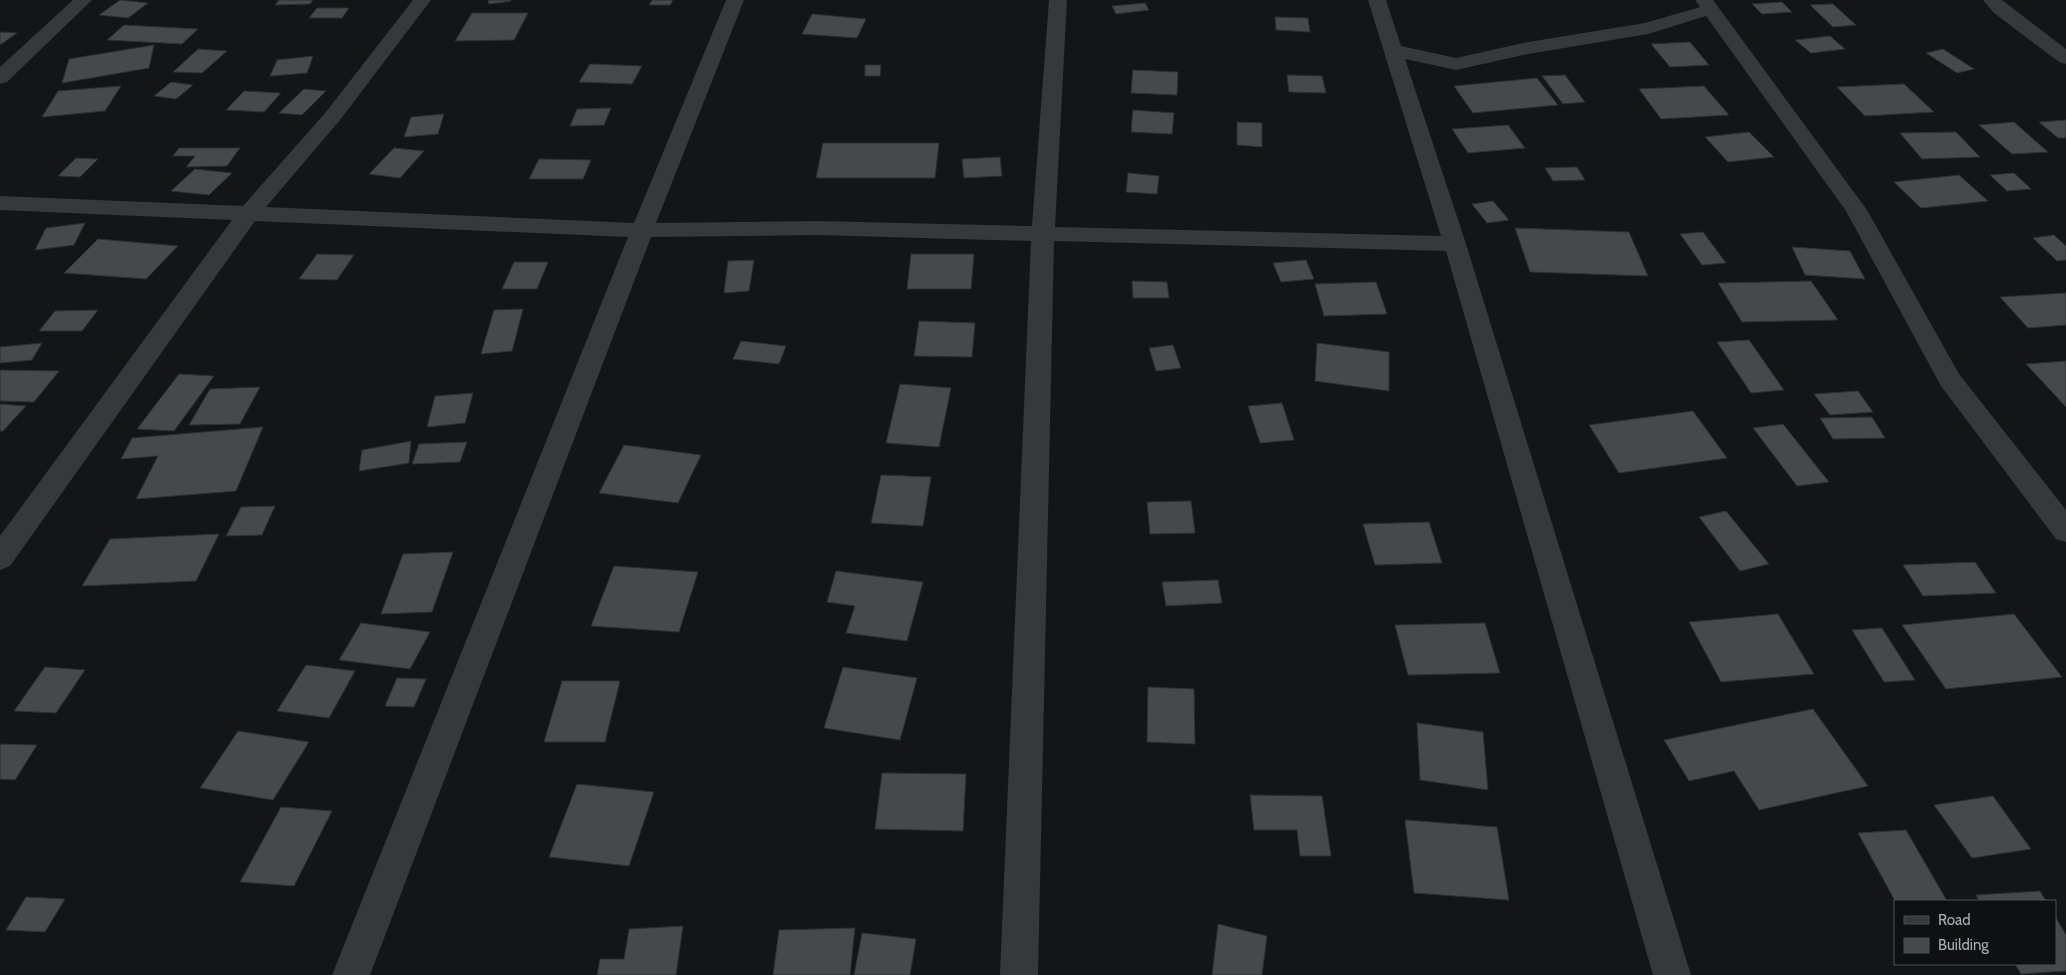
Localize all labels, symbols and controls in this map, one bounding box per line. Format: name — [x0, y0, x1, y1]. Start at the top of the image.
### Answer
legend — [1894, 900, 2056, 965]
text: Road — [1938, 911, 1971, 929]
text: Building — [1938, 936, 1989, 954]

